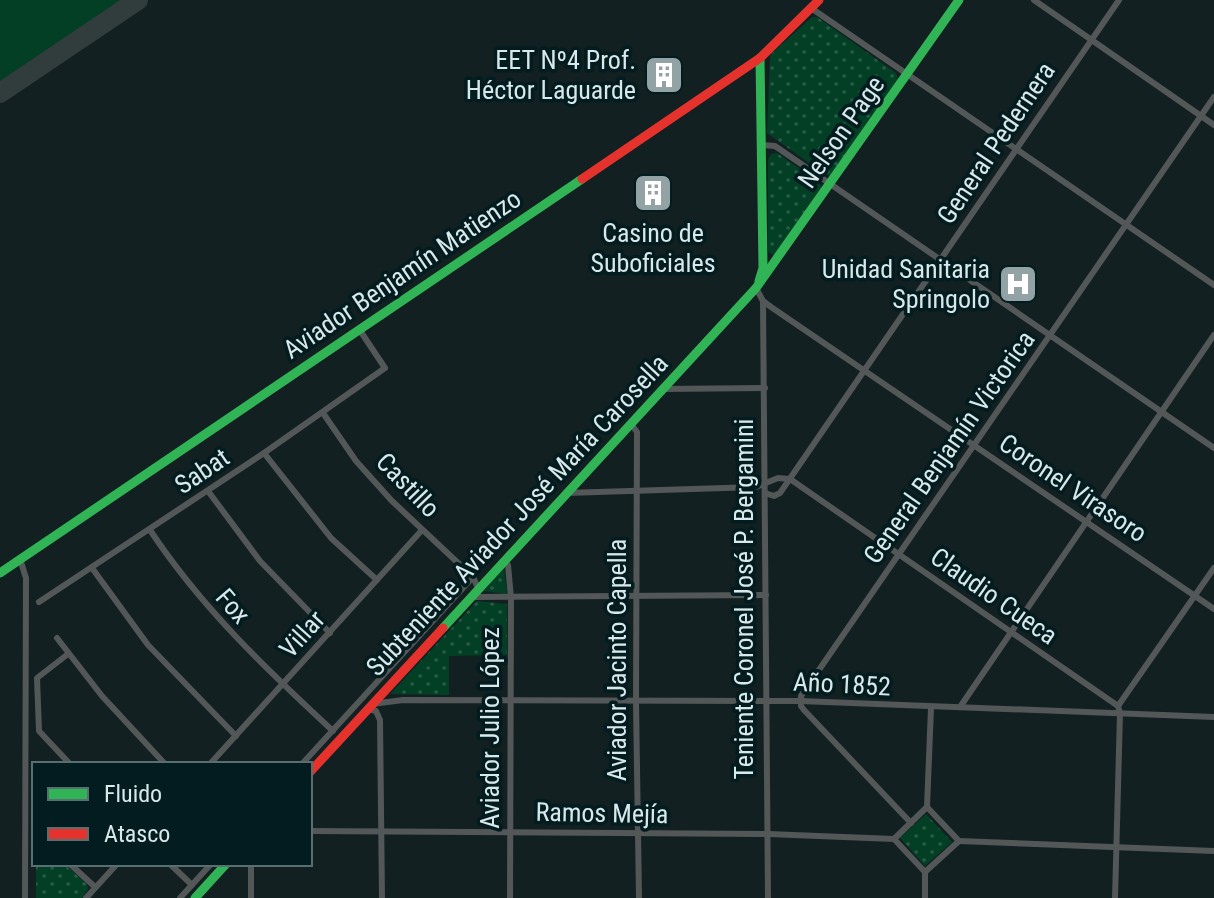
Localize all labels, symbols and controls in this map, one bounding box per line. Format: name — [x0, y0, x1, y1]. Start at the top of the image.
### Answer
place label: EET Nº4 Prof. Héctor Laguarde — [466, 45, 636, 105]
building icon: EET Nº4 Prof. Héctor Laguarde — [643, 54, 685, 96]
street label: General Pedernera — [931, 57, 1061, 229]
street label: Nelson Page — [792, 70, 890, 194]
building icon: Casino de Suboficiales — [632, 172, 674, 214]
street label: Aviador Benjamín Matienzo — [278, 183, 526, 365]
place label: Casino de Suboficiales — [590, 218, 716, 278]
place label: Unidad Sanitaria Springolo — [822, 254, 990, 314]
hospital icon: Unidad Sanitaria Springolo — [997, 263, 1039, 305]
street label: General Benjamín Victorica — [857, 325, 1041, 569]
street label: Subteniente Aviador José María Carosella — [360, 348, 674, 682]
street label: Teniente Coronel José P. Bergamini — [729, 418, 759, 780]
street label: Coronel Virasoro — [994, 428, 1152, 548]
street label: Sabat — [169, 442, 235, 500]
street label: Castillo — [370, 447, 446, 523]
street label: Aviador Jacinto Capella — [602, 539, 632, 781]
street label: Claudio Cueca — [925, 541, 1063, 651]
street label: Fox — [210, 582, 256, 630]
street label: Villar — [273, 604, 331, 664]
street label: Aviador Julio López — [475, 627, 505, 829]
street label: Año 1852 — [792, 666, 892, 702]
legend — [32, 762, 312, 866]
text: Fluido — [104, 780, 162, 808]
street label: Ramos Mejía — [535, 797, 669, 829]
text: Atasco — [104, 820, 170, 848]

